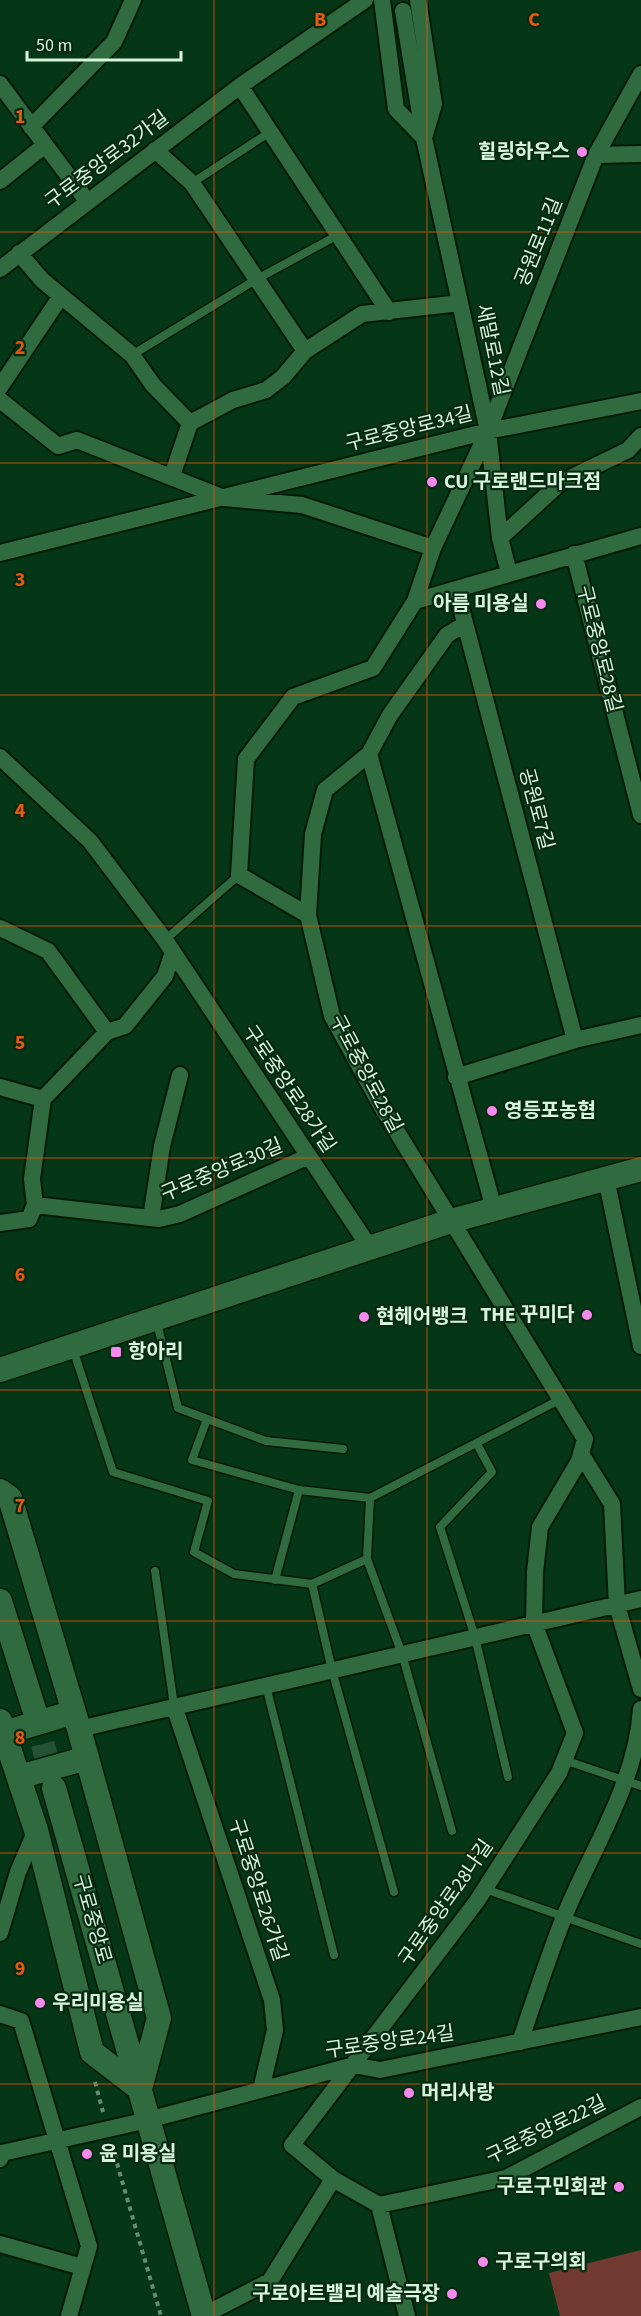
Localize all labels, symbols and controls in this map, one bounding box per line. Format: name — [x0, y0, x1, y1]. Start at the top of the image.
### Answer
text: B — [314, 6, 326, 34]
text: C — [528, 6, 540, 34]
scale bar — [27, 24, 182, 62]
text: 50 m — [36, 33, 72, 58]
text: 1 — [15, 103, 25, 131]
street label: 구로중앙로32가길 — [39, 104, 175, 216]
place label: 힐링하우스 — [478, 138, 570, 166]
marker: 힐링하우스 — [575, 145, 589, 159]
street label: 공원로11길 — [509, 193, 569, 291]
street label: 새말로12길 — [469, 301, 515, 399]
text: 2 — [15, 334, 25, 362]
street label: 구로중앙로34길 — [342, 400, 476, 458]
place label: CU 구로랜드마크점 — [444, 468, 601, 496]
marker: CU 구로랜드마크점 — [425, 475, 439, 489]
text: 3 — [15, 566, 25, 594]
street label: 구로중앙로28길 — [570, 582, 628, 716]
place label: 아름 미용실 — [433, 590, 529, 618]
marker: 아름 미용실 — [534, 597, 548, 611]
street label: 공원로7길 — [512, 765, 560, 853]
text: 4 — [15, 797, 26, 825]
street label: 구로중앙로28길 — [323, 1010, 409, 1138]
street label: 구로중앙로28가길 — [236, 1020, 342, 1158]
text: 5 — [15, 1029, 25, 1057]
place label: 영등포농협 — [504, 1097, 596, 1125]
marker: 영등포농협 — [485, 1104, 499, 1118]
street label: 구로중앙로30길 — [157, 1132, 287, 1208]
text: 6 — [15, 1261, 25, 1289]
place label: THE 꾸미다 — [480, 1301, 575, 1329]
place label: 현헤어뱅크 — [376, 1303, 468, 1331]
marker: THE 꾸미다 — [580, 1308, 594, 1322]
marker: 현헤어뱅크 — [357, 1310, 371, 1324]
place label: 항아리 — [128, 1338, 183, 1366]
marker: 항아리 — [109, 1345, 123, 1359]
text: 7 — [15, 1492, 25, 1520]
text: 8 — [15, 1724, 25, 1752]
street label: 구로중앙로26가길 — [222, 1815, 294, 1965]
street label: 구로중앙로28나길 — [392, 1834, 500, 1972]
street label: 구로중앙로 — [66, 1871, 118, 1967]
text: 9 — [15, 1955, 25, 1983]
place label: 우리미용실 — [52, 1989, 144, 2017]
marker: 우리미용실 — [33, 1996, 47, 2010]
street label: 구로중앙로24길 — [324, 2019, 456, 2065]
place label: 머리사랑 — [421, 2079, 495, 2107]
marker: 머리사랑 — [402, 2086, 416, 2100]
street label: 구로중앙로22길 — [481, 2089, 611, 2171]
place label: 윤 미용실 — [99, 2140, 177, 2168]
marker: 윤 미용실 — [80, 2147, 94, 2161]
place label: 구로구민회관 — [497, 2173, 608, 2201]
marker: 구로구민회관 — [612, 2180, 626, 2194]
place label: 구로구의회 — [495, 2248, 587, 2276]
marker: 구로구의회 — [476, 2255, 490, 2269]
place label: 구로아트밸리 예술극장 — [252, 2280, 440, 2308]
marker: 구로아트밸리 예술극장 — [445, 2287, 459, 2301]

